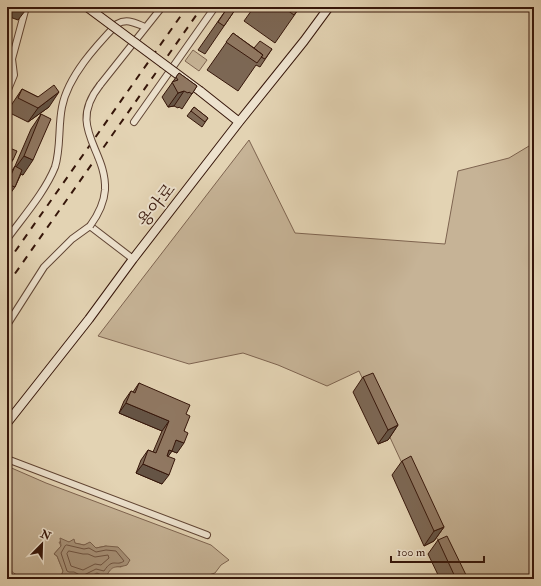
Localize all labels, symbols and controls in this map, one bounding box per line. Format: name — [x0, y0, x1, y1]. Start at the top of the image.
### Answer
street label: 용아로 — [133, 179, 180, 231]
north arrow — [22, 524, 62, 564]
text: N — [38, 527, 54, 544]
scale bar — [391, 538, 484, 564]
text: 100 m — [397, 545, 426, 560]

